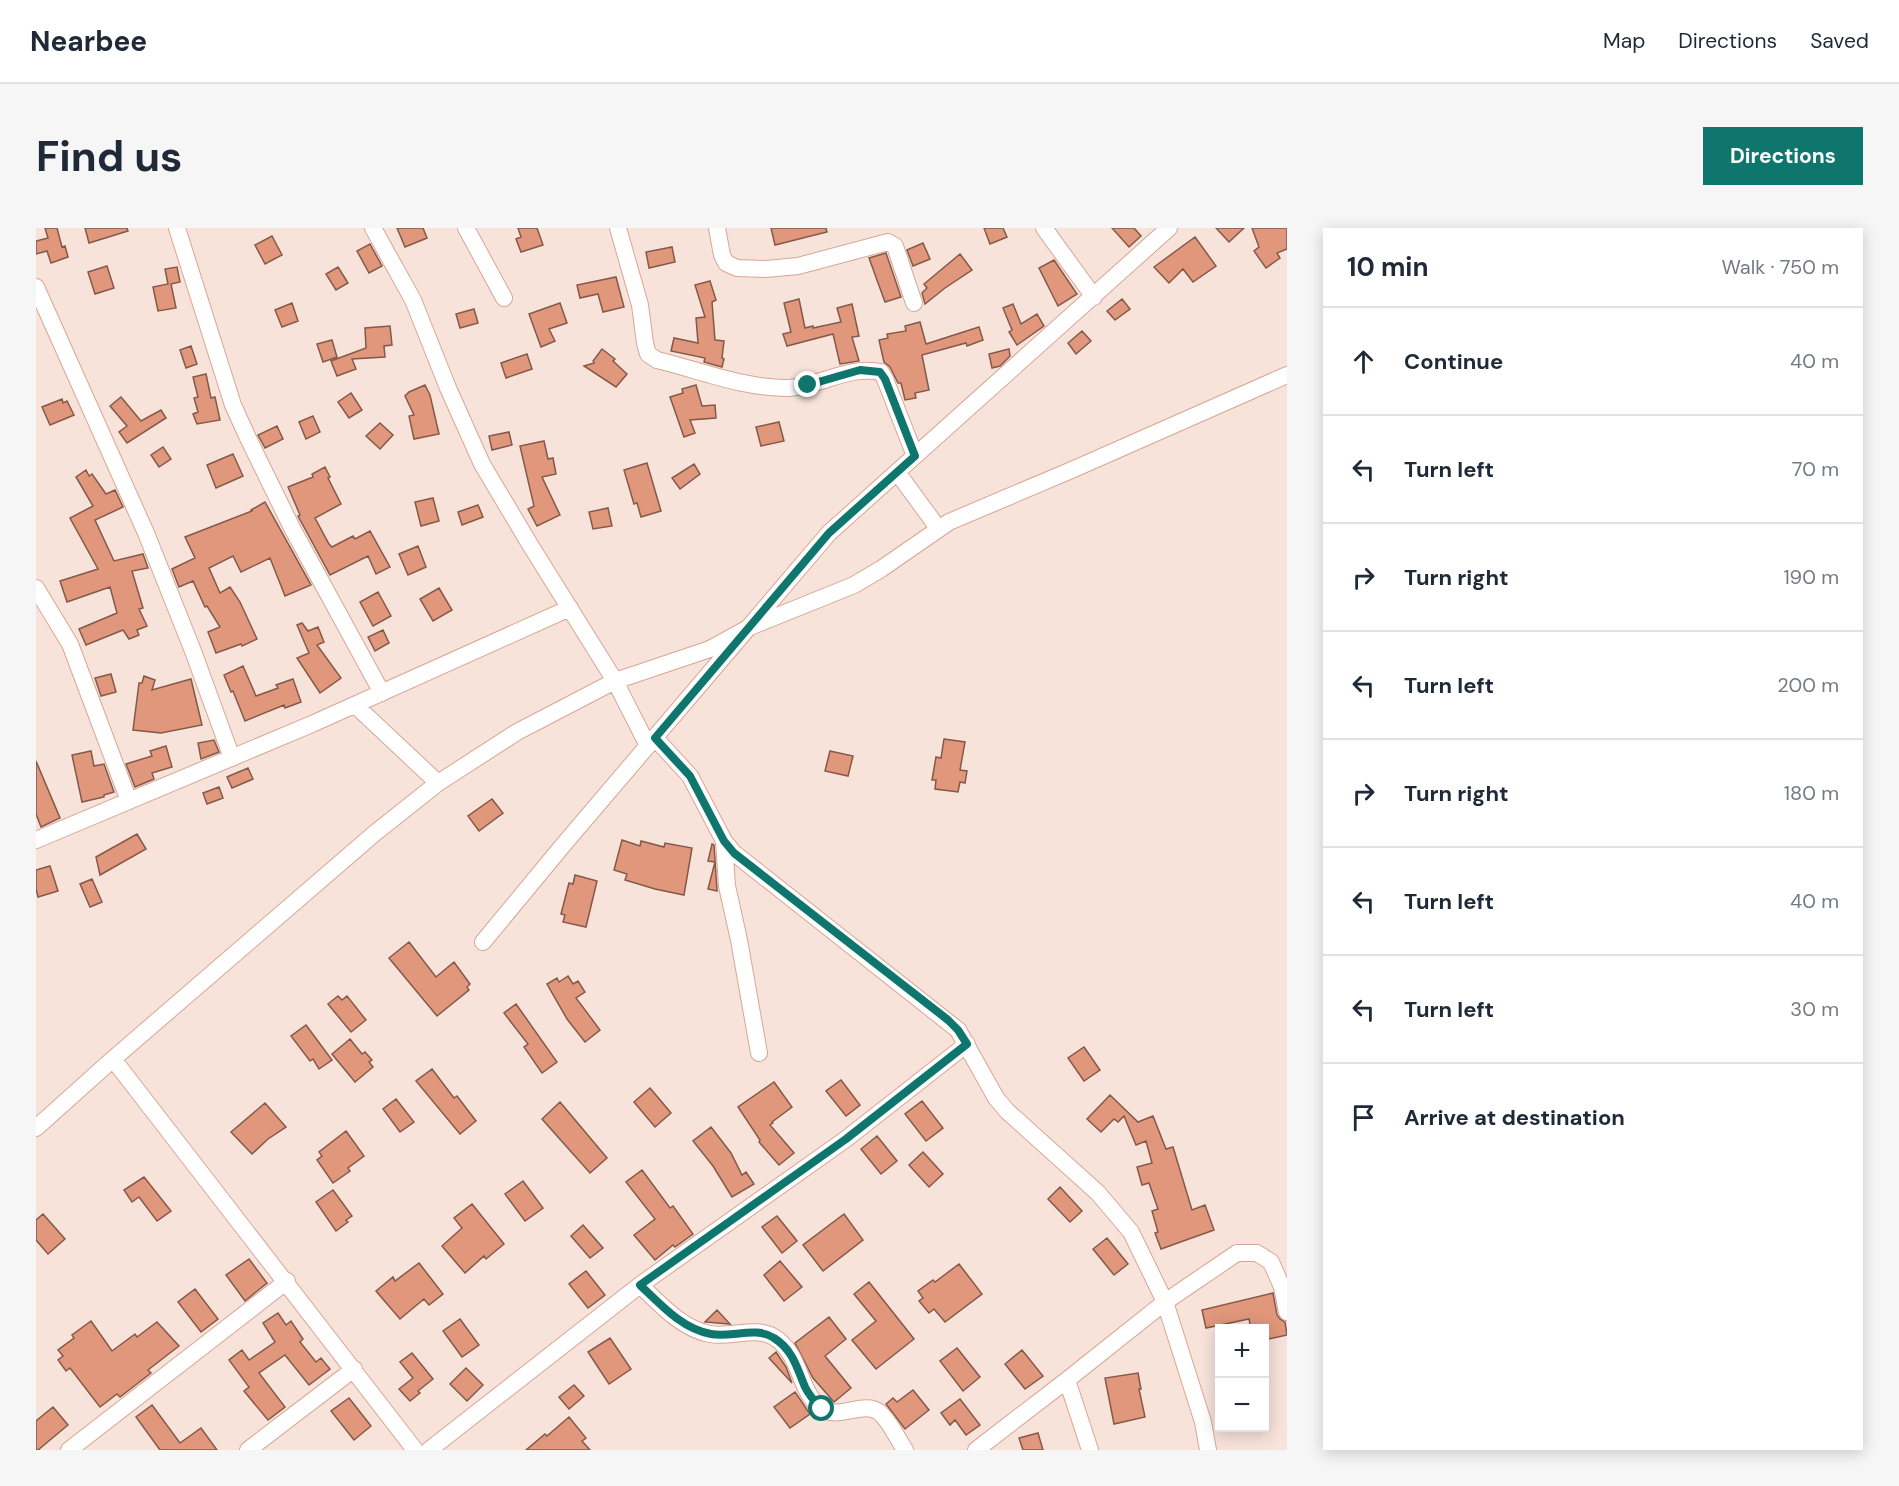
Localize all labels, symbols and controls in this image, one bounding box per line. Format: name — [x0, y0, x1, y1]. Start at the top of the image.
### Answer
text: Nearbee — [30, 23, 147, 60]
text: Map — [1603, 27, 1645, 55]
text: Directions — [1678, 27, 1777, 55]
text: Saved — [1810, 27, 1869, 55]
button: Directions — [1703, 127, 1863, 185]
text: Find us — [36, 129, 182, 184]
text: 10 min — [1347, 250, 1429, 284]
text: Walk · 750 m — [1721, 254, 1839, 280]
icon: ahead — [1347, 345, 1380, 378]
text: Continue — [1404, 347, 1503, 376]
text: 40 m — [1790, 348, 1839, 374]
route end — [794, 371, 820, 397]
icon: left — [1347, 453, 1380, 486]
text: Turn left — [1404, 455, 1494, 484]
text: 70 m — [1792, 456, 1839, 482]
icon: right — [1347, 561, 1380, 594]
text: Turn right — [1404, 563, 1509, 592]
text: 190 m — [1783, 564, 1839, 590]
icon: left — [1347, 669, 1380, 702]
text: Turn left — [1404, 671, 1494, 700]
text: 200 m — [1777, 672, 1839, 698]
icon: right — [1347, 777, 1380, 810]
text: Turn right — [1404, 779, 1509, 808]
text: 180 m — [1784, 780, 1839, 806]
icon: left — [1347, 885, 1380, 918]
text: Turn left — [1404, 887, 1494, 916]
text: 40 m — [1790, 888, 1839, 914]
icon: left — [1347, 993, 1380, 1026]
text: Turn left — [1404, 995, 1494, 1024]
text: 30 m — [1790, 996, 1839, 1022]
icon: arrive — [1347, 1101, 1380, 1134]
text: Arrive at destination — [1404, 1103, 1625, 1132]
map controls — [1215, 1324, 1269, 1432]
button: + — [1215, 1324, 1269, 1378]
button: − — [1215, 1378, 1269, 1432]
route start — [808, 1395, 834, 1421]

